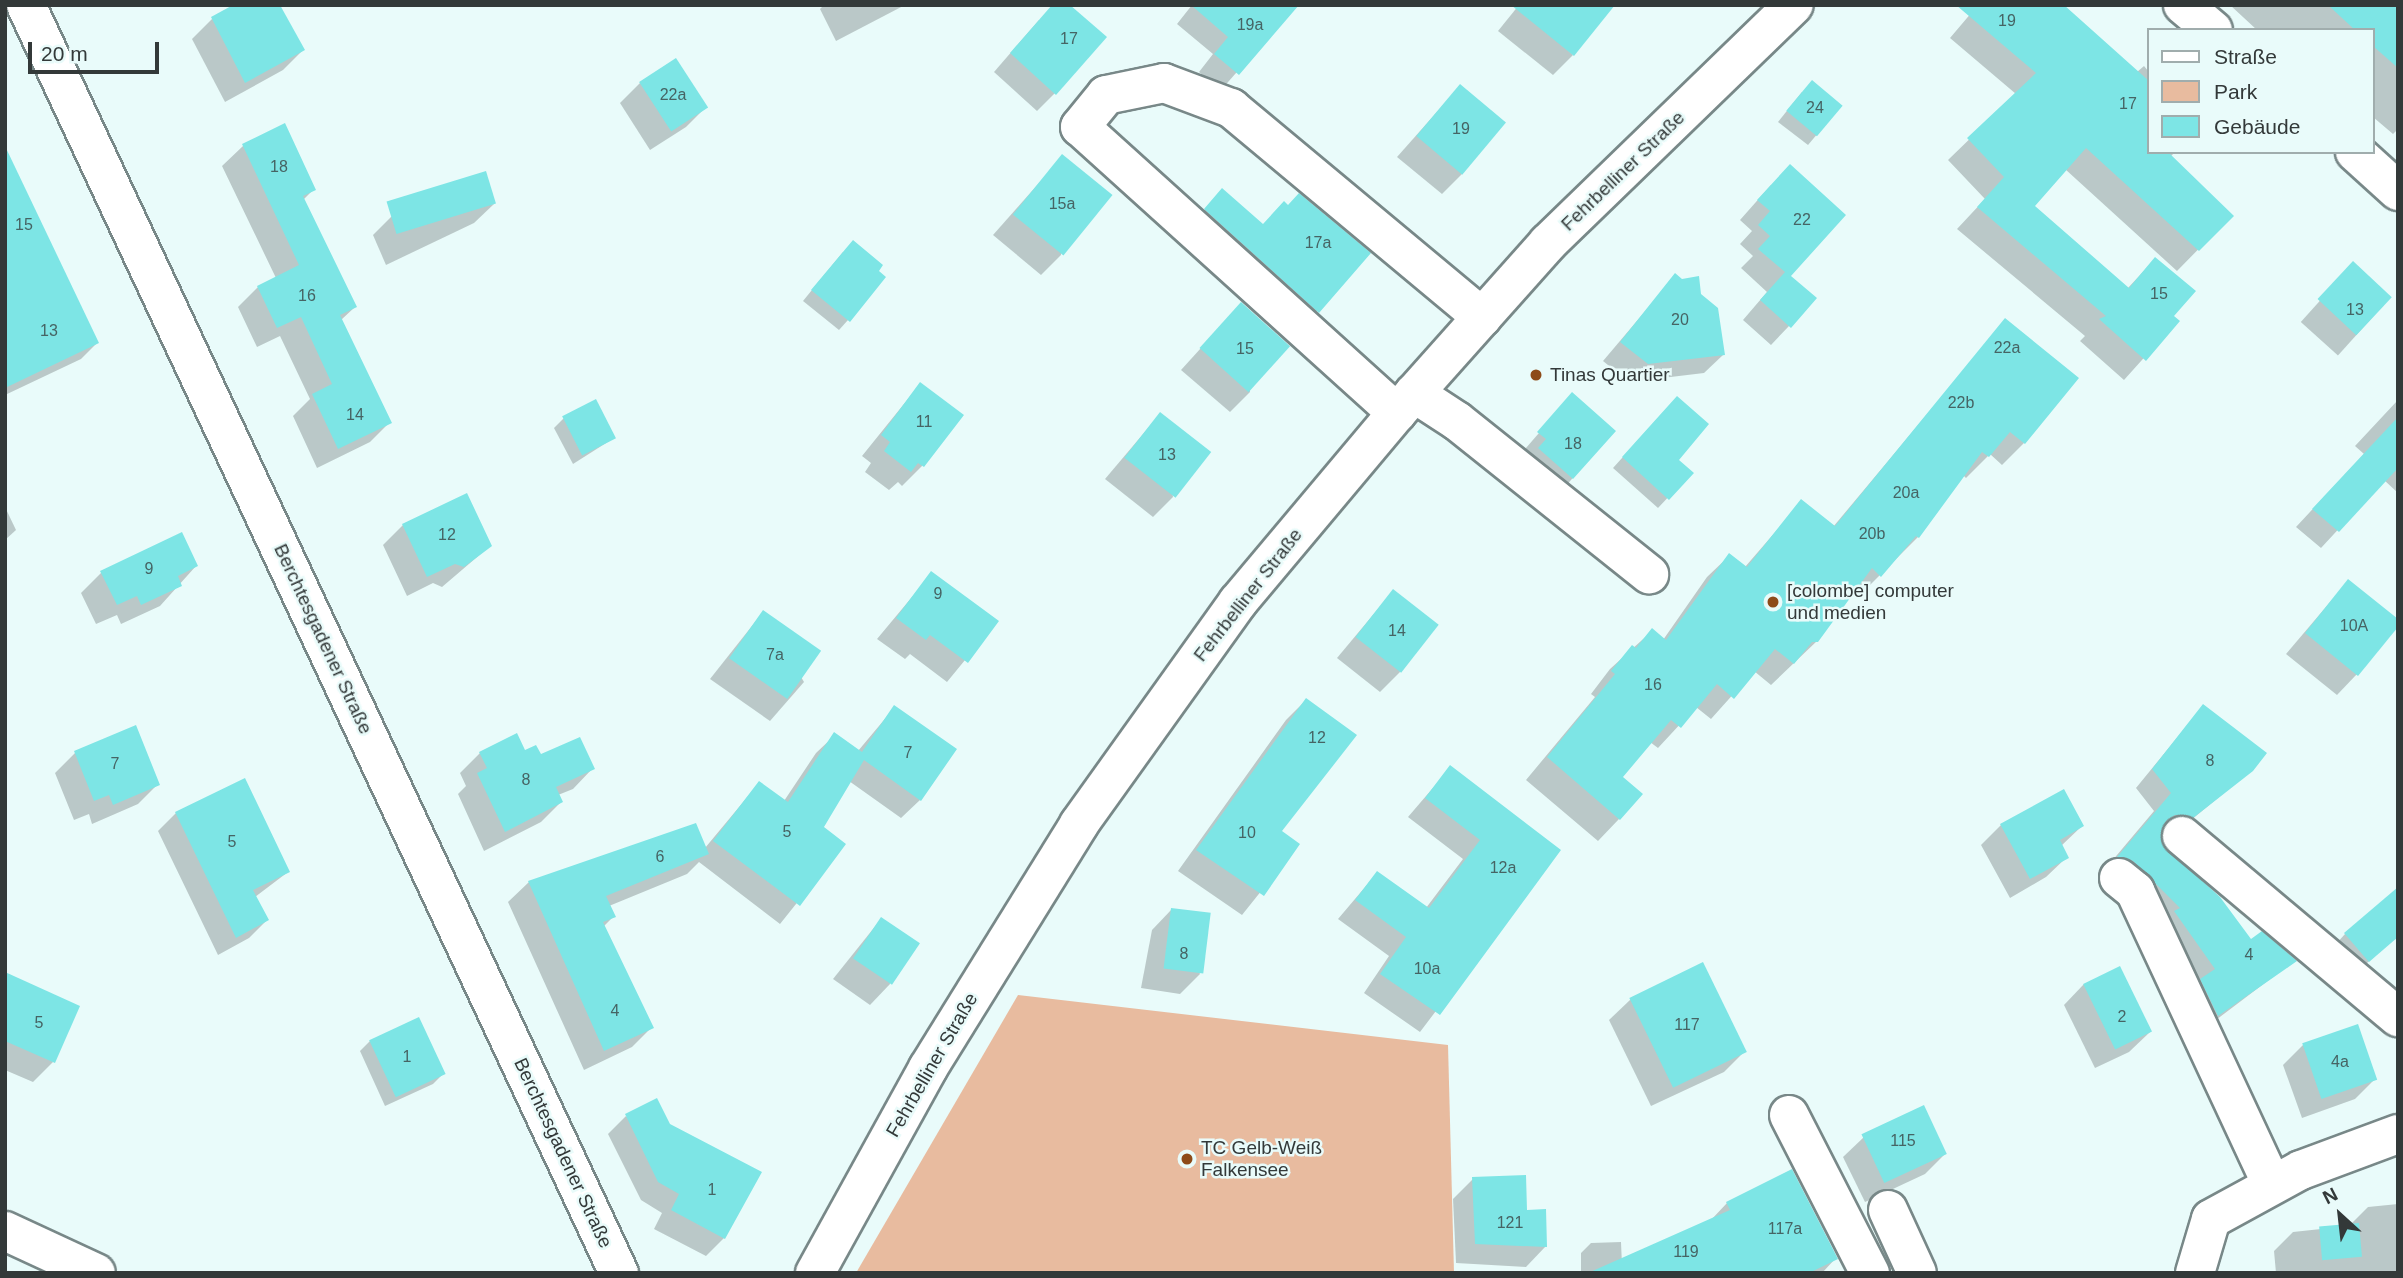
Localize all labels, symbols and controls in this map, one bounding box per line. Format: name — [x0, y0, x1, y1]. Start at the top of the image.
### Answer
house number: 19 — [1998, 11, 2016, 31]
house number: 19a — [1237, 15, 1263, 35]
scale bar — [32, 28, 163, 72]
legend — [2148, 28, 2375, 154]
house number: 17 — [1060, 29, 1078, 49]
text: 20 m — [41, 42, 88, 65]
text: Straße — [2214, 45, 2277, 68]
text: Park — [2214, 80, 2257, 103]
house number: 22a — [660, 85, 686, 105]
house number: 17 — [2119, 94, 2137, 114]
house number: 24 — [1806, 98, 1824, 118]
street label: Fehrbelliner Straße — [1557, 106, 1689, 236]
text: Gebäude — [2214, 115, 2300, 138]
house number: 19 — [1452, 119, 1470, 139]
house number: 18 — [270, 157, 288, 177]
house number: 15a — [1049, 194, 1075, 214]
house number: 22 — [1793, 210, 1811, 230]
house number: 15 — [15, 215, 33, 235]
house number: 17a — [1305, 233, 1331, 253]
house number: 15 — [2150, 284, 2168, 304]
house number: 16 — [298, 286, 316, 306]
house number: 13 — [2346, 300, 2364, 320]
house number: 20 — [1671, 310, 1689, 330]
house number: 13 — [40, 321, 58, 341]
house number: 22a — [1994, 338, 2020, 358]
house number: 15 — [1236, 339, 1254, 359]
place label: Tinas Quartier — [1550, 364, 1670, 386]
marker: Tinas Quartier — [1528, 367, 1544, 383]
house number: 22b — [1948, 393, 1974, 413]
house number: 14 — [346, 405, 364, 425]
house number: 11 — [916, 412, 932, 432]
house number: 18 — [1564, 434, 1582, 454]
house number: 13 — [1158, 445, 1176, 465]
house number: 20a — [1893, 483, 1919, 503]
street label: Fehrbelliner Straße — [1189, 524, 1307, 666]
house number: 20b — [1859, 524, 1885, 544]
house number: 12 — [438, 525, 456, 545]
street label: Berchtesgadener Straße — [269, 540, 377, 738]
house number: 9 — [145, 559, 153, 579]
place label: [colombe] computer und medien — [1787, 580, 1954, 624]
house number: 9 — [934, 584, 942, 604]
marker: [colombe] computer und medien — [1765, 594, 1781, 610]
house number: 10A — [2340, 616, 2368, 636]
house number: 14 — [1388, 621, 1406, 641]
house number: 7a — [766, 645, 784, 665]
house number: 16 — [1644, 675, 1662, 695]
house number: 12 — [1308, 728, 1326, 748]
house number: 7 — [904, 743, 912, 763]
house number: 8 — [2206, 751, 2214, 771]
house number: 7 — [111, 754, 119, 774]
house number: 8 — [522, 770, 530, 790]
house number: 5 — [783, 822, 791, 842]
house number: 10 — [1238, 823, 1256, 843]
house number: 5 — [228, 832, 236, 852]
house number: 6 — [656, 847, 664, 867]
house number: 12a — [1490, 858, 1516, 878]
house number: 8 — [1180, 944, 1188, 964]
house number: 4 — [2245, 945, 2253, 965]
house number: 10a — [1414, 959, 1440, 979]
street label: Fehrbelliner Straße — [881, 989, 983, 1141]
house number: 4 — [611, 1001, 619, 1021]
house number: 2 — [2118, 1007, 2126, 1027]
house number: 5 — [35, 1013, 43, 1033]
house number: 117 — [1674, 1015, 1700, 1035]
house number: 1 — [403, 1047, 411, 1067]
house number: 4a — [2331, 1052, 2349, 1072]
street label: Berchtesgadener Straße — [509, 1054, 617, 1252]
house number: 115 — [1890, 1131, 1916, 1151]
place label: TC Gelb-Weiß Falkensee — [1201, 1137, 1322, 1181]
marker: TC Gelb-Weiß Falkensee — [1179, 1151, 1195, 1167]
house number: 1 — [708, 1180, 716, 1200]
north arrow — [2305, 1180, 2375, 1250]
text: N — [2319, 1183, 2341, 1208]
house number: 121 — [1497, 1213, 1523, 1233]
house number: 117a — [1768, 1219, 1802, 1239]
house number: 119 — [1673, 1242, 1699, 1262]

